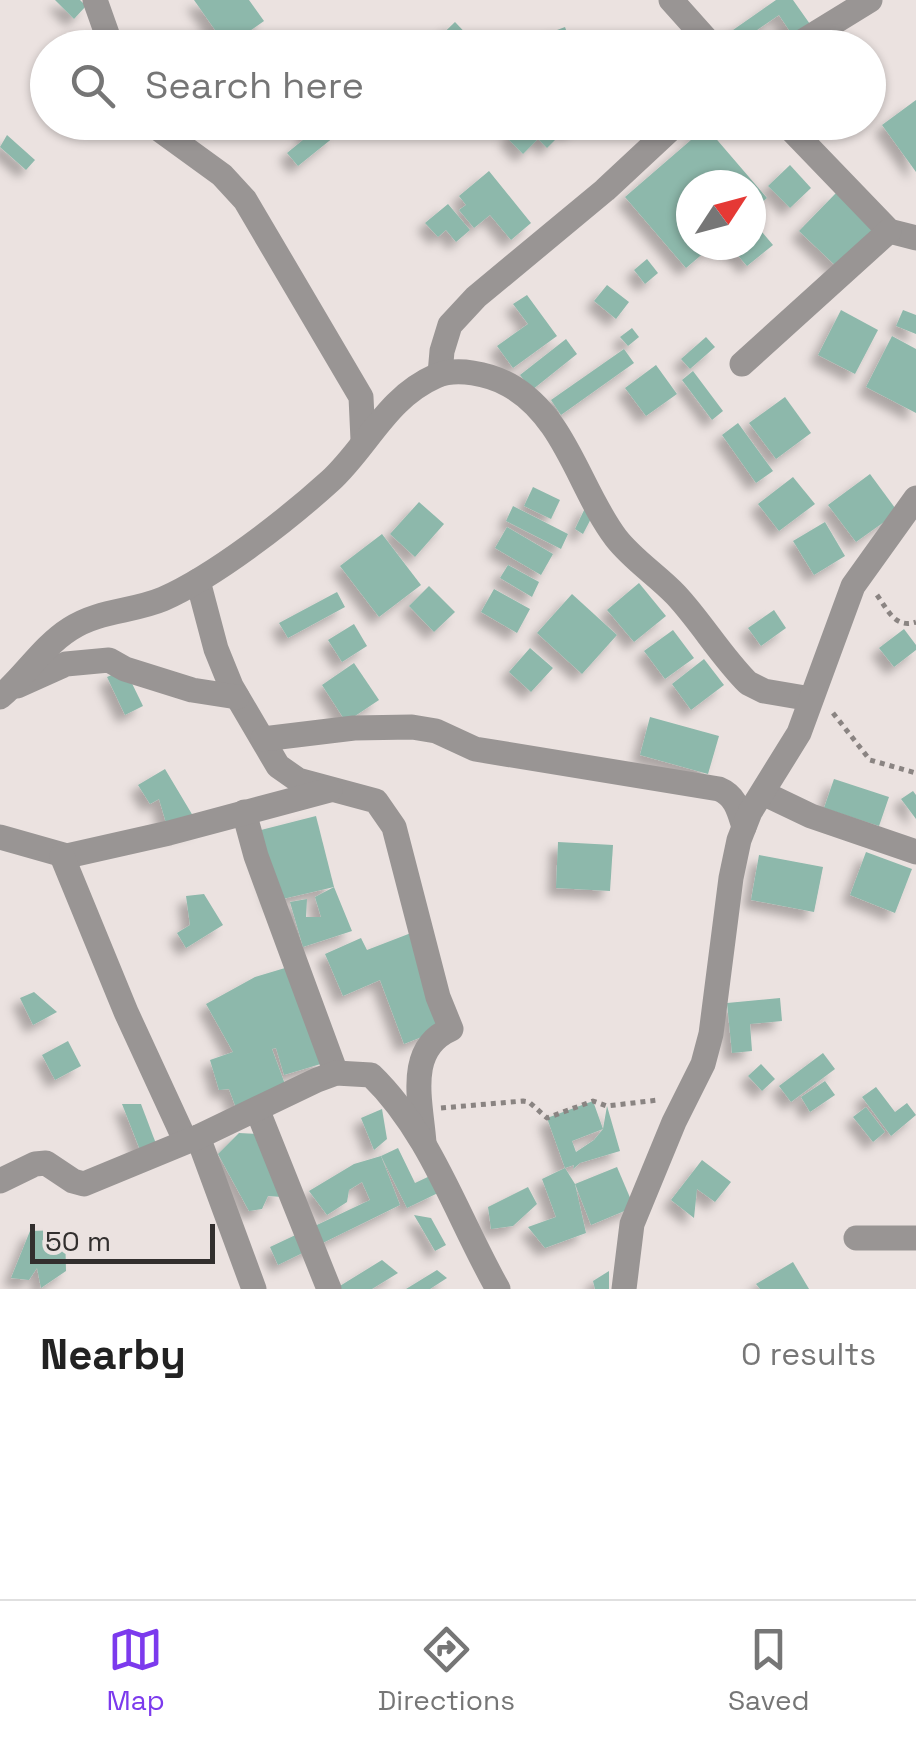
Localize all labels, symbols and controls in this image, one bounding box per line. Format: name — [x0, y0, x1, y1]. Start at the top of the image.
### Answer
search box — [30, 30, 886, 140]
icon: search — [65, 58, 120, 113]
text: Search here — [145, 61, 364, 109]
north arrow — [676, 170, 766, 260]
scale bar — [30, 1219, 215, 1264]
text: 50 m — [45, 1223, 111, 1259]
text: Nearby — [40, 1328, 186, 1381]
text: 0 results — [741, 1334, 876, 1374]
tab: Map — [106, 1622, 165, 1718]
tab: Directions — [378, 1622, 515, 1718]
tab: Saved — [728, 1622, 810, 1718]

